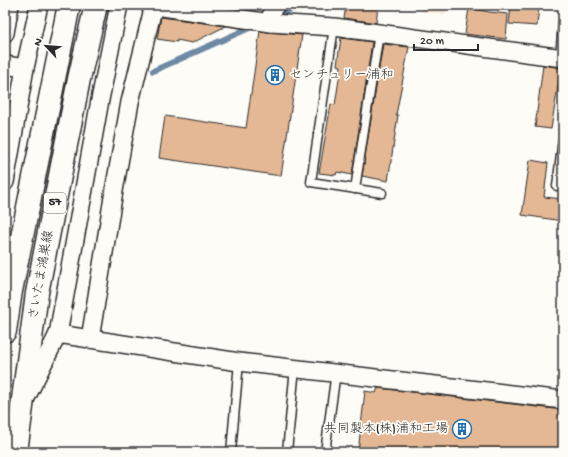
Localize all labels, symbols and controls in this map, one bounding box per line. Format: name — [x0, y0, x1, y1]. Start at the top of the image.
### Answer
north arrow — [26, 26, 66, 66]
scale bar — [414, 26, 478, 52]
text: 20 m — [420, 35, 445, 49]
text: N — [32, 37, 46, 48]
building icon: センチュリー浦和 — [264, 64, 286, 86]
place label: センチュリー浦和 — [289, 68, 393, 83]
road number: 57 — [44, 193, 66, 213]
street label: さいたま鴻巣線 — [27, 228, 57, 321]
building icon: 共同製本(株)浦和工場 — [451, 418, 473, 440]
place label: 共同製本(株)浦和工場 — [324, 421, 448, 437]

